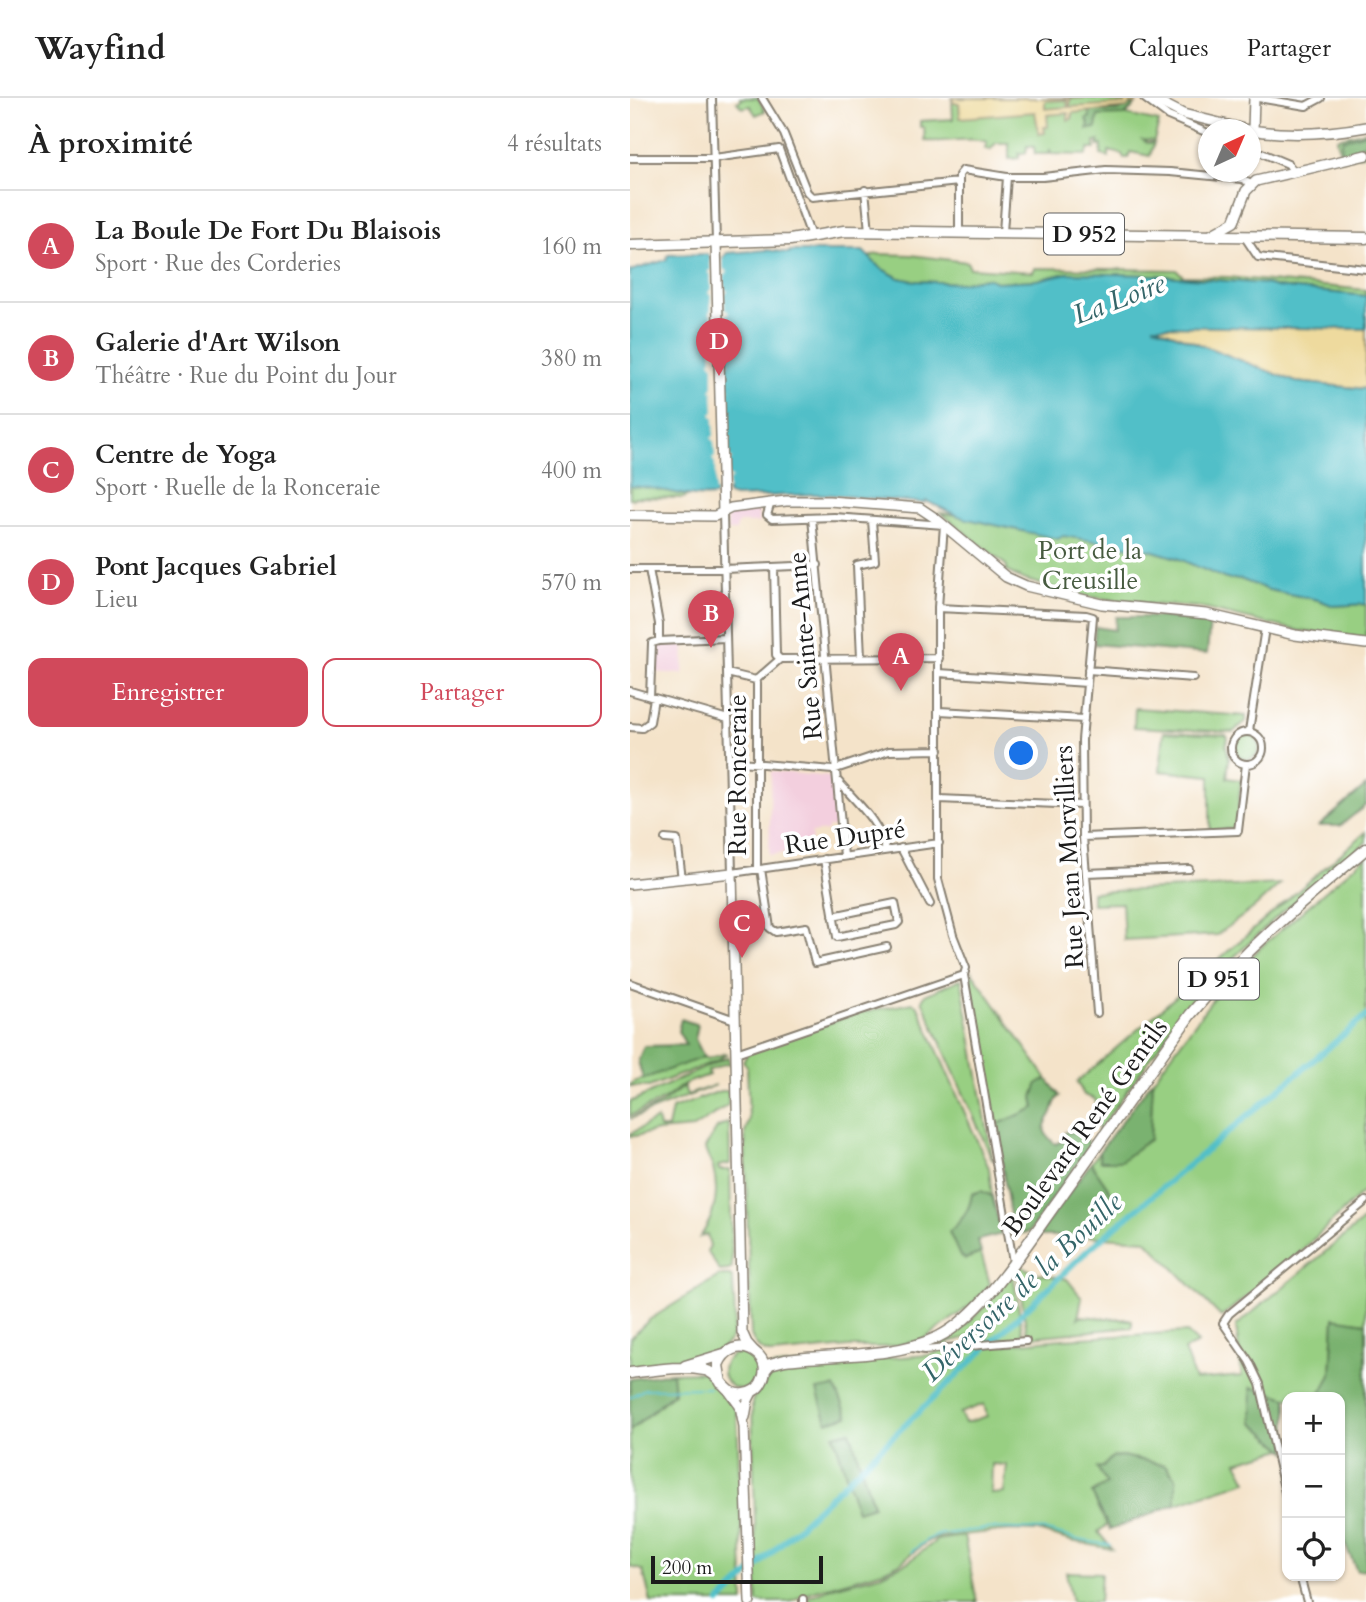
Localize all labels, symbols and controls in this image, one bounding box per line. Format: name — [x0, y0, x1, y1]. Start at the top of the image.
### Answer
text: Wayfind — [35, 26, 166, 71]
text: Carte — [1035, 32, 1091, 65]
text: Calques — [1129, 32, 1209, 65]
text: Partager — [1247, 32, 1331, 65]
north arrow — [1198, 119, 1261, 182]
text: À proximité — [28, 123, 193, 164]
text: 4 résultats — [507, 128, 602, 159]
text: La Boule De Fort Du Blaisois — [95, 213, 441, 248]
road number: D 952 — [1044, 214, 1124, 254]
text: A — [42, 231, 60, 262]
text: 160 m — [541, 231, 602, 262]
text: Sport · Rue des Corderies — [95, 248, 341, 279]
water label: La Loire — [1068, 264, 1171, 334]
pin: D — [696, 318, 742, 376]
text: Galerie d'Art Wilson — [95, 325, 341, 360]
text: B — [43, 343, 59, 374]
text: 380 m — [541, 343, 602, 374]
text: Théâtre · Rue du Point du Jour — [95, 360, 397, 391]
text: Centre de Yoga — [95, 437, 277, 472]
text: C — [42, 455, 60, 486]
text: 400 m — [541, 455, 602, 486]
text: Sport · Ruelle de la Ronceraie — [95, 472, 381, 503]
park label: Port de la Creusille — [1038, 533, 1142, 598]
text: Pont Jacques Gabriel — [95, 549, 337, 584]
street label: Rue Sainte-Anne — [779, 550, 831, 742]
text: D — [41, 567, 61, 598]
text: 570 m — [541, 567, 602, 598]
text: Lieu — [95, 584, 138, 615]
pin: B — [688, 590, 734, 648]
pin: A — [878, 633, 924, 691]
button: Enregistrer — [28, 658, 308, 727]
button: Partager — [322, 658, 602, 727]
street label: Rue Ronceraie — [720, 694, 755, 856]
your location — [1004, 736, 1038, 770]
street label: Rue Jean Morvilliers — [1046, 744, 1092, 970]
street label: Rue Dupré — [782, 811, 908, 863]
pin: C — [719, 900, 765, 958]
road number: D 951 — [1179, 958, 1259, 1000]
street label: Boulevard René Gentils — [994, 1011, 1176, 1243]
water label: Déversoire de la Bouille — [913, 1184, 1131, 1390]
map controls — [1282, 1392, 1345, 1581]
button: + — [1282, 1392, 1345, 1455]
button: − — [1282, 1455, 1345, 1518]
button: locate — [1282, 1518, 1345, 1581]
scale bar — [651, 1553, 822, 1585]
text: 200 m — [662, 1555, 712, 1581]

